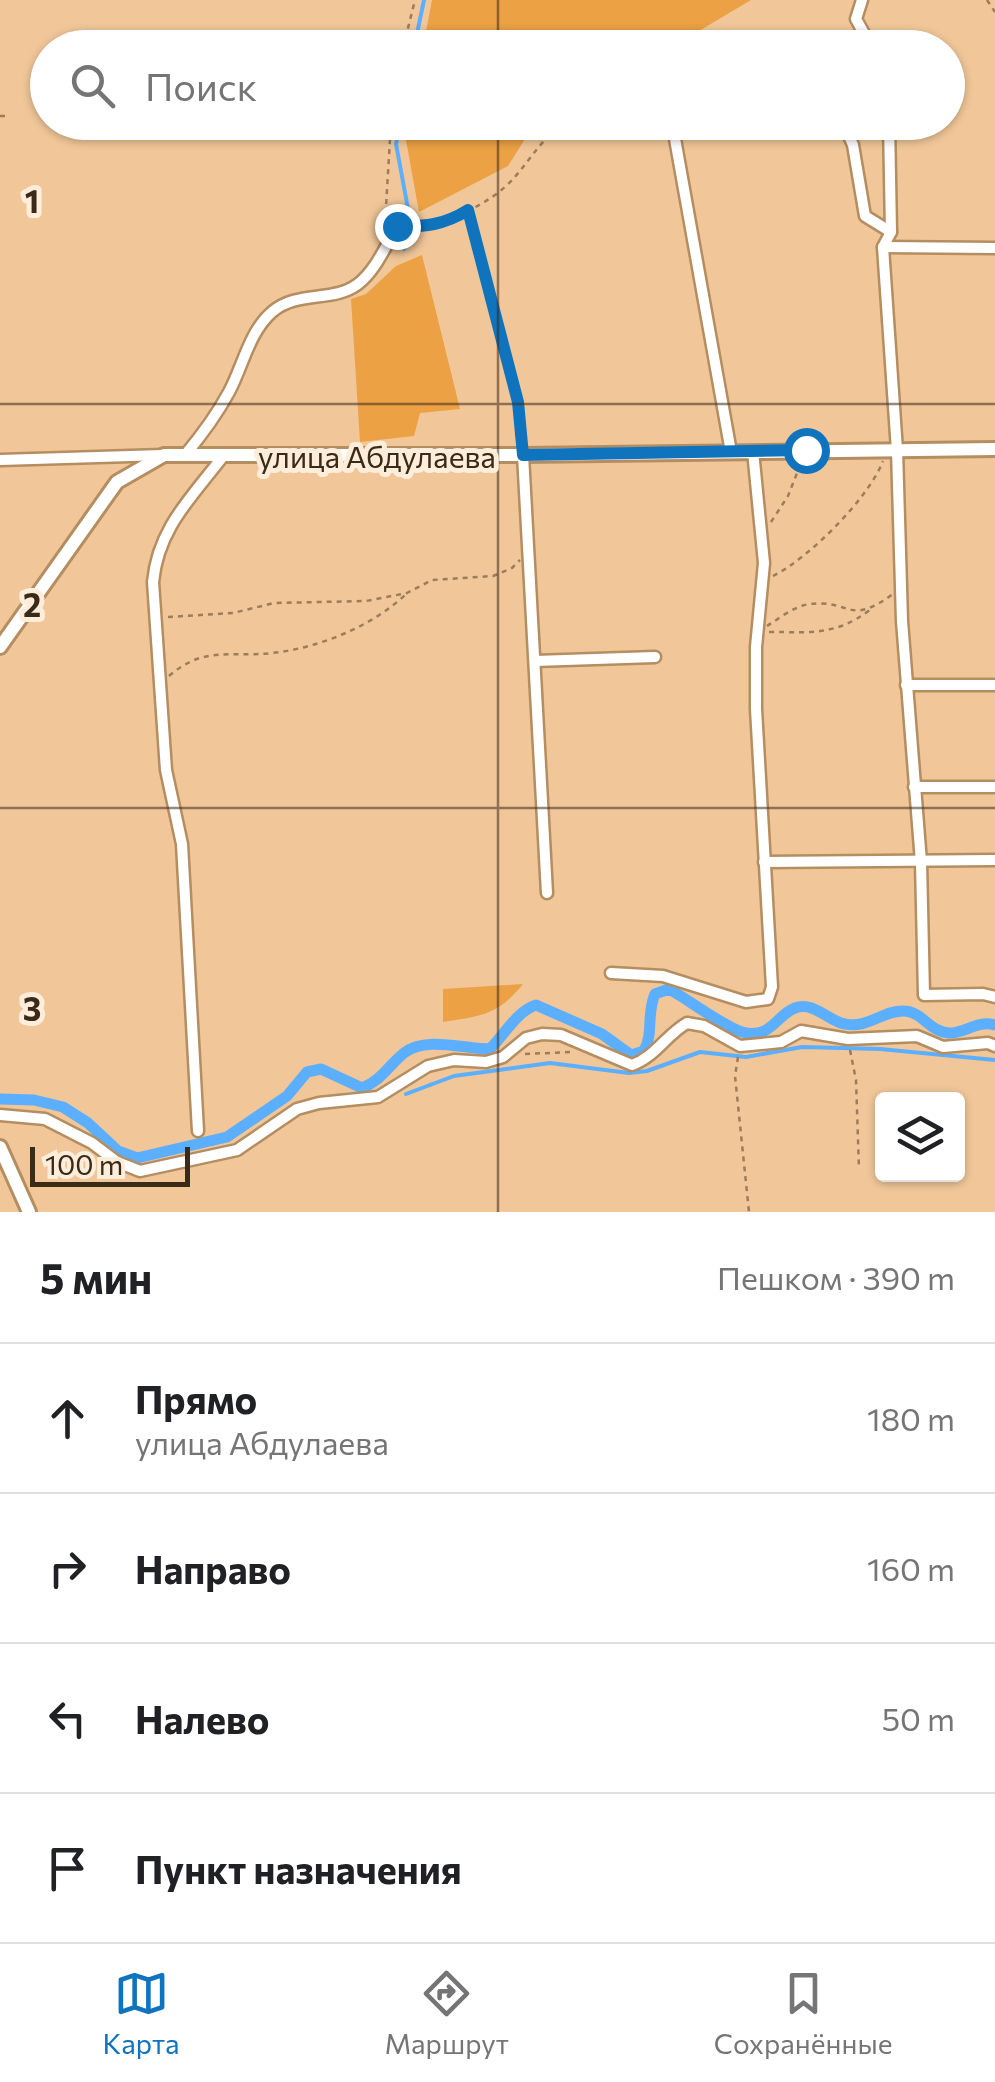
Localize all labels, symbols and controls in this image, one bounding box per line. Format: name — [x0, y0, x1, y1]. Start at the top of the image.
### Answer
search box — [30, 30, 965, 140]
icon: search — [65, 58, 120, 113]
text: Поиск — [145, 62, 257, 109]
text: 1 — [25, 180, 39, 220]
route end — [375, 204, 421, 250]
route start — [784, 428, 830, 474]
street label: улица Абдулаева — [258, 437, 496, 474]
text: 2 — [23, 584, 41, 624]
text: 3 — [23, 988, 41, 1028]
map controls — [875, 1092, 965, 1182]
button: layers — [875, 1092, 965, 1182]
scale bar — [30, 1142, 190, 1186]
text: 100 m — [45, 1147, 123, 1181]
text: 5 мин — [40, 1251, 152, 1303]
text: Пешком · 390 m — [717, 1257, 955, 1297]
text: Прямо — [135, 1375, 257, 1422]
icon: ahead — [40, 1391, 95, 1446]
text: 180 m — [867, 1398, 955, 1438]
text: улица Абдулаева — [135, 1422, 389, 1462]
icon: right — [40, 1541, 95, 1596]
text: Направо — [135, 1545, 291, 1592]
text: 160 m — [867, 1548, 955, 1588]
icon: left — [40, 1691, 95, 1746]
text: Налево — [135, 1695, 269, 1742]
text: 50 m — [882, 1698, 955, 1738]
icon: arrive — [40, 1841, 95, 1896]
text: Пункт назначения — [135, 1845, 462, 1892]
tab: Карта — [102, 1966, 180, 2060]
tab: Маршрут — [385, 1966, 509, 2060]
tab: Сохранённые — [714, 1966, 893, 2060]

